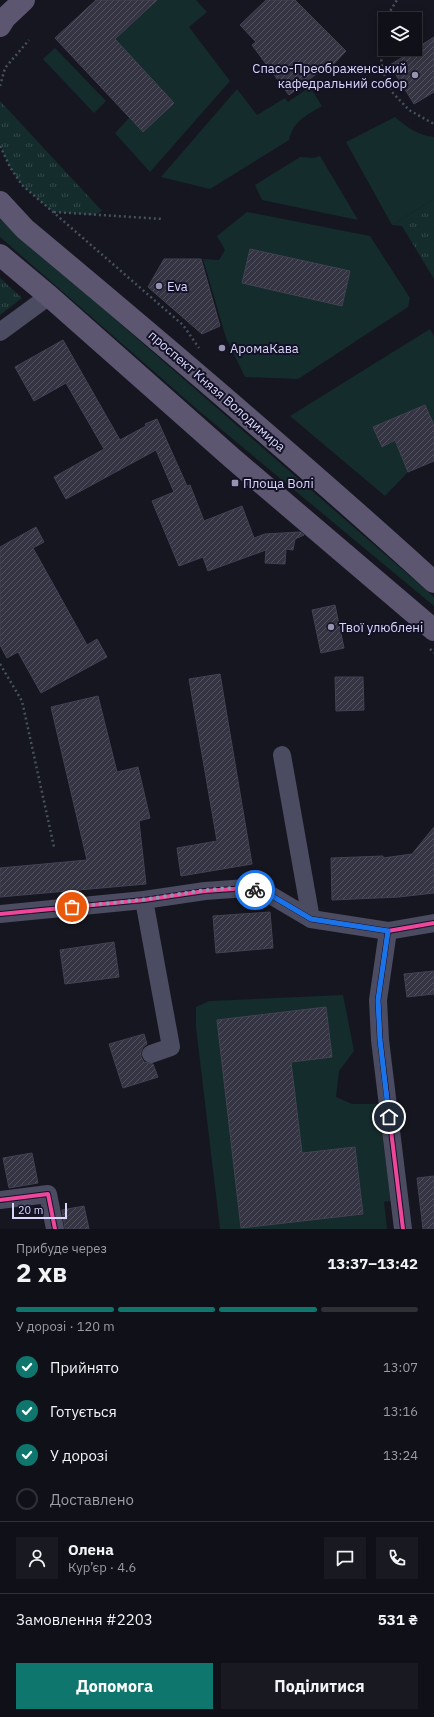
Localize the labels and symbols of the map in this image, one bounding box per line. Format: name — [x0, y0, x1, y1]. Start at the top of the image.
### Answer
place label: Спасо-Преображенський кафедральний собор — [252, 60, 407, 92]
marker: Спасо-Преображенський кафедральний собор — [410, 70, 420, 80]
place label: Eva — [167, 278, 188, 295]
marker: Eva — [154, 281, 164, 291]
street label: проспект Князя Володимира — [145, 327, 289, 455]
place label: АромаКава — [230, 340, 299, 357]
marker: АромаКава — [217, 343, 227, 353]
place label: Площа Волі — [243, 475, 314, 492]
marker: Площа Волі — [230, 478, 240, 488]
place label: Твої улюблені — [339, 619, 423, 636]
marker: Твої улюблені — [326, 622, 336, 632]
courier — [235, 870, 275, 910]
pin — [55, 890, 89, 924]
pin — [372, 1100, 406, 1134]
scale bar — [12, 1201, 67, 1220]

